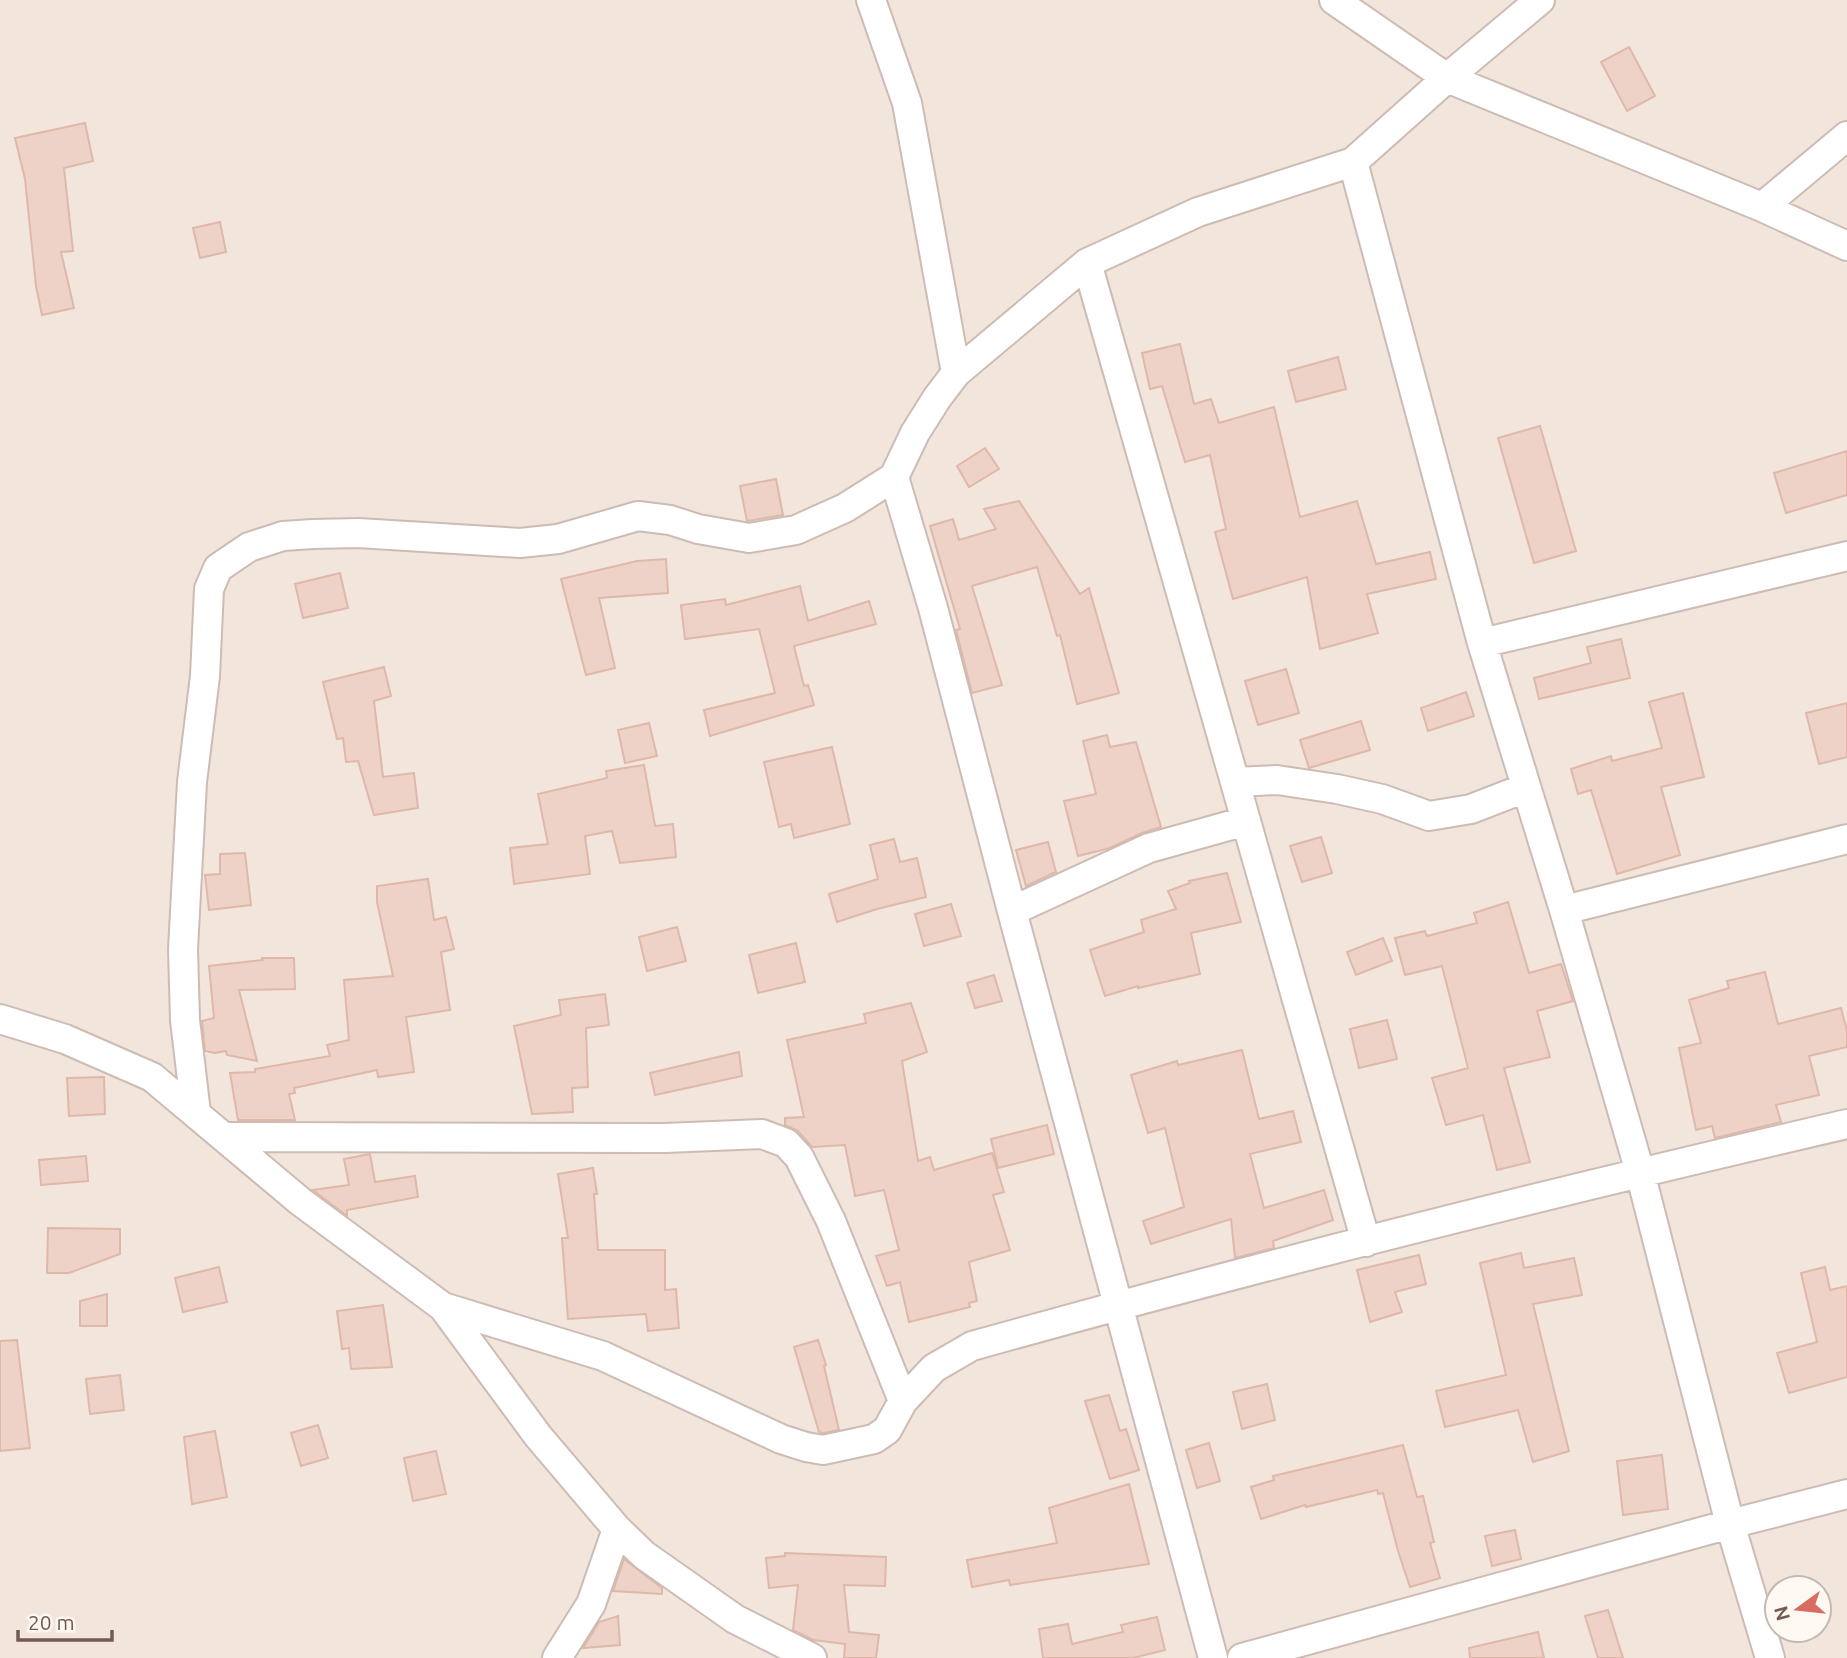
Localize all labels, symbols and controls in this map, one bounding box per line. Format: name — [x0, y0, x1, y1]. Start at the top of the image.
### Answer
north arrow — [1763, 1574, 1833, 1644]
scale bar — [18, 1598, 112, 1642]
text: N — [1769, 1604, 1794, 1623]
text: 20 m — [28, 1610, 75, 1634]

